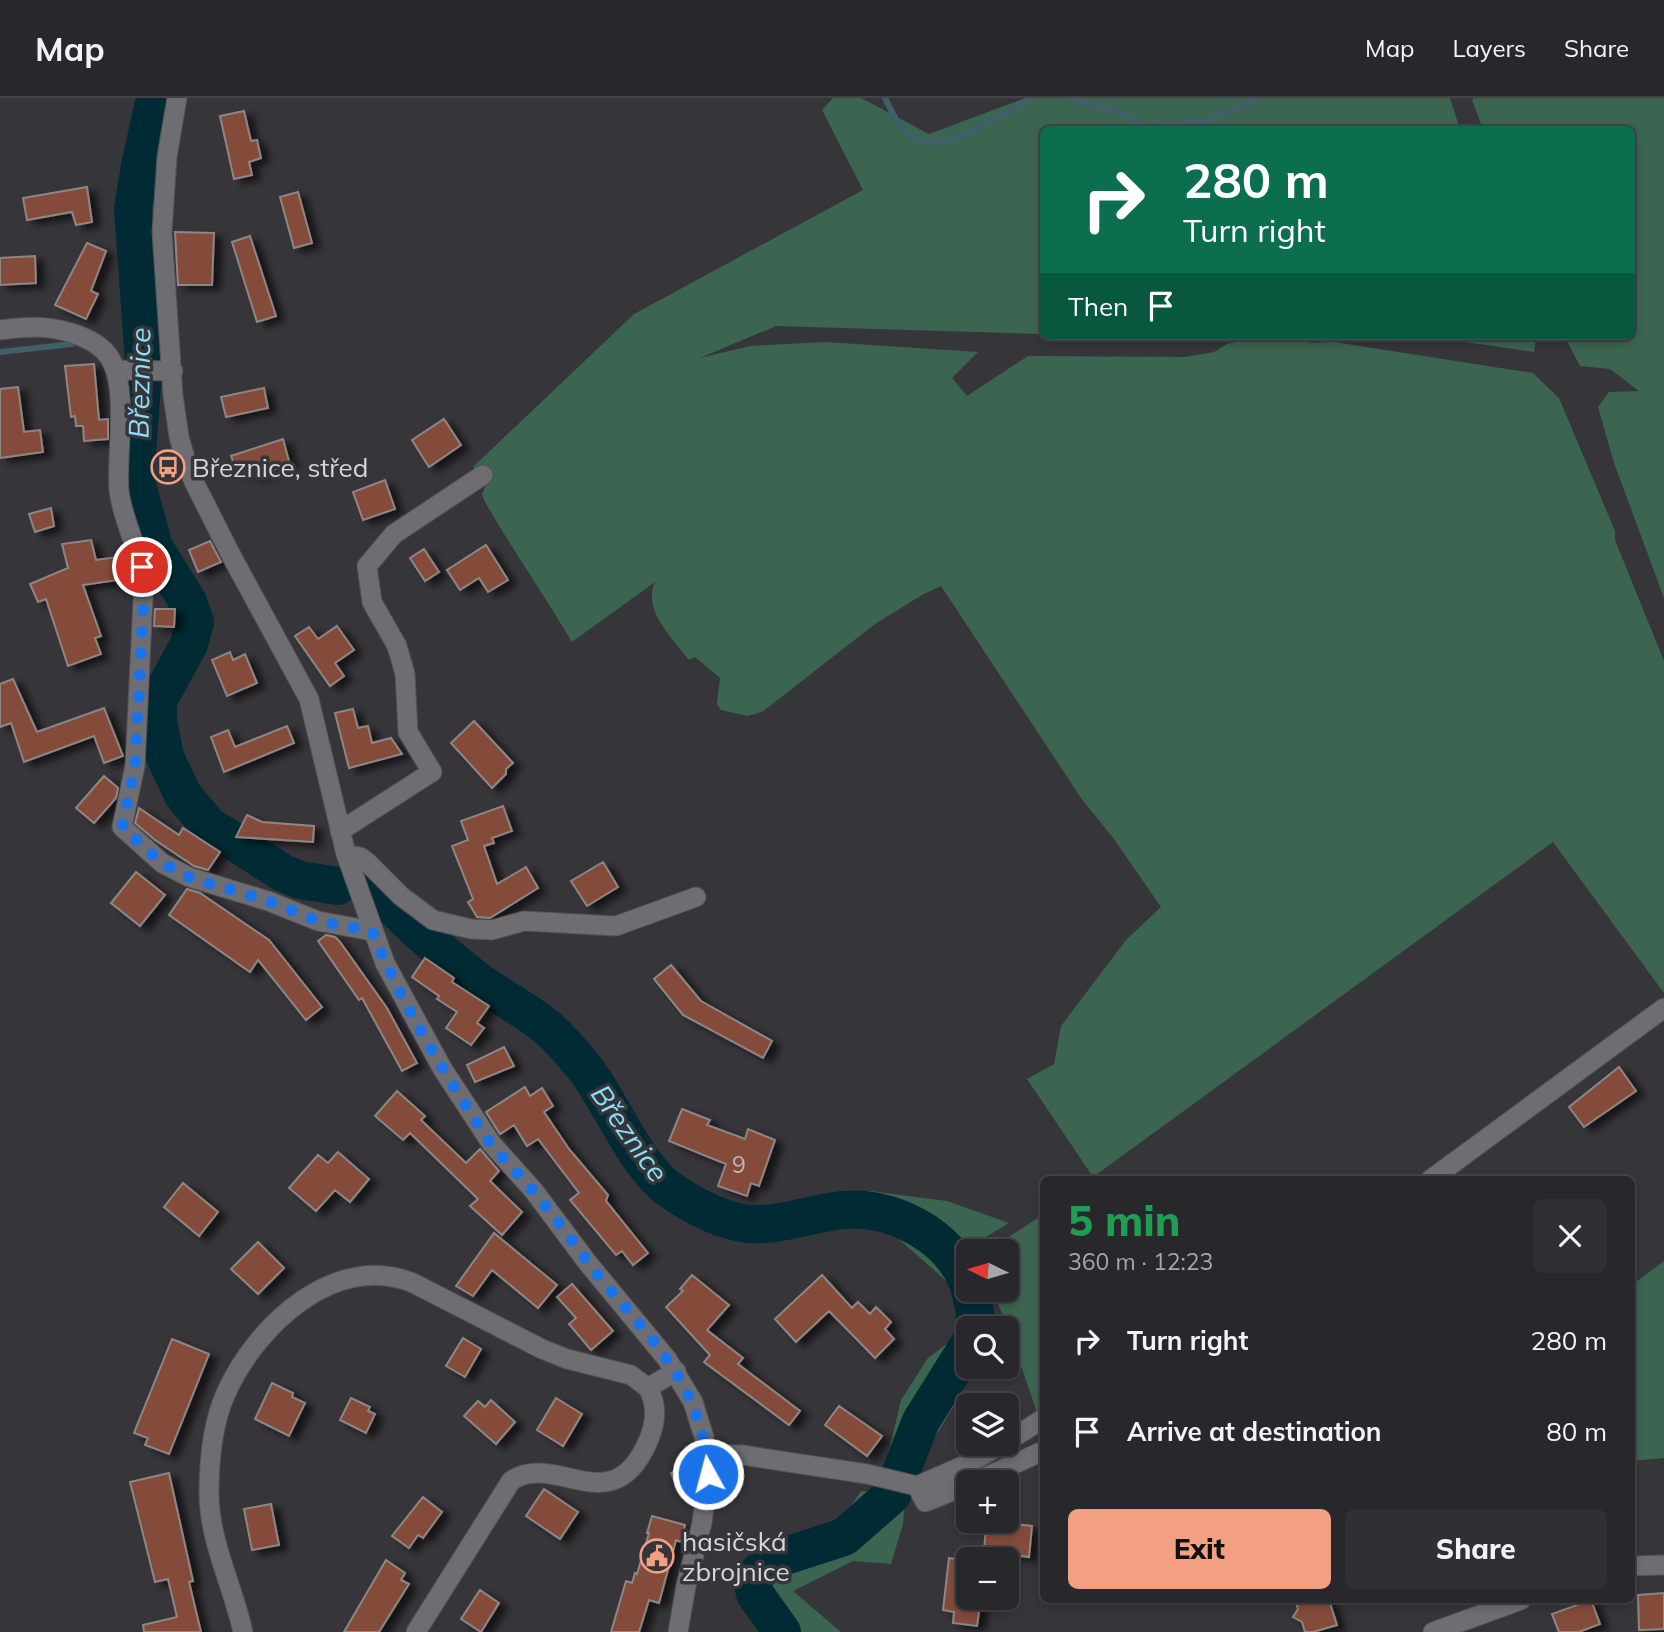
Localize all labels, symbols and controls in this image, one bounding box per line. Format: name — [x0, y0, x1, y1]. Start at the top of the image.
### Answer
text: Map — [35, 28, 105, 69]
text: Map — [1365, 33, 1414, 63]
text: Layers — [1452, 33, 1526, 63]
text: Share — [1564, 33, 1629, 63]
text: 280 m — [1183, 149, 1329, 210]
icon: right — [1068, 154, 1159, 245]
text: Turn right — [1183, 210, 1326, 250]
icon: arrive — [1142, 287, 1180, 325]
text: Then — [1068, 290, 1128, 323]
water label: Březnice — [121, 327, 157, 439]
bus stop icon: Březnice, střed — [149, 448, 187, 486]
place label: Březnice, střed — [192, 451, 368, 484]
pin — [112, 537, 172, 597]
icon: arrive — [123, 548, 161, 586]
water label: Březnice — [584, 1078, 676, 1188]
house number: 9 — [732, 1150, 746, 1179]
text: 5 min — [1068, 1194, 1181, 1247]
button: close — [1533, 1199, 1607, 1273]
north arrow — [956, 1239, 1018, 1302]
map controls — [956, 1239, 1019, 1610]
text: 360 m · 12:23 — [1068, 1247, 1213, 1276]
button: search — [956, 1316, 1019, 1379]
icon: right — [1068, 1322, 1106, 1360]
text: Turn right — [1127, 1324, 1248, 1357]
text: 280 m — [1531, 1324, 1607, 1357]
button: layers — [956, 1393, 1019, 1456]
icon: arrive — [1068, 1413, 1106, 1451]
text: Arrive at destination — [1127, 1415, 1382, 1448]
text: 80 m — [1546, 1415, 1607, 1448]
position arrow — [671, 1437, 745, 1511]
button: + — [956, 1470, 1019, 1533]
button: Exit — [1068, 1509, 1331, 1589]
button: Share — [1345, 1509, 1607, 1589]
place label: hasičská zbrojnice — [682, 1525, 790, 1588]
public building icon: hasičská zbrojnice — [638, 1537, 676, 1575]
button: − — [956, 1547, 1019, 1610]

